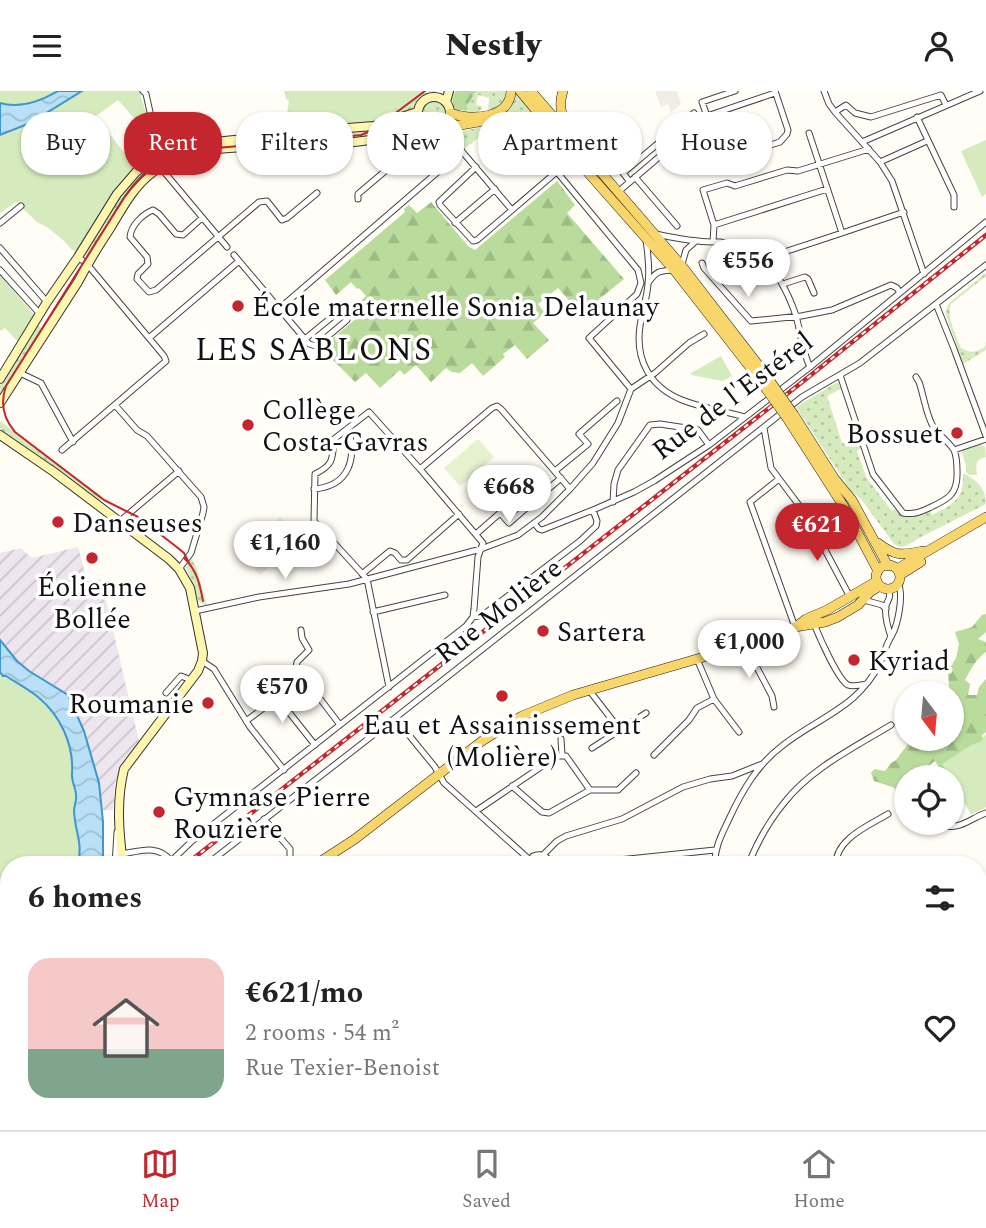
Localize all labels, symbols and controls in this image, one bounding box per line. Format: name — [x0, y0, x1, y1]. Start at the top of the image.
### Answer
text: Nestly — [445, 21, 541, 70]
icon: menu — [28, 27, 66, 65]
icon: person — [920, 27, 958, 65]
chip: Buy — [21, 112, 110, 175]
chip: Rent — [124, 112, 222, 175]
chip: Filters — [236, 112, 353, 175]
chip: New — [367, 112, 464, 175]
chip: Apartment — [478, 112, 642, 175]
chip: House — [656, 112, 772, 175]
pin: €556 — [707, 239, 789, 299]
text: €556 — [722, 244, 774, 279]
place label: École maternelle Sonia Delaunay — [252, 286, 660, 329]
marker: École maternelle Sonia Delaunay — [230, 298, 246, 314]
street label: Rue de l'Estérel — [643, 321, 823, 471]
district label: LES SABLONS — [195, 326, 433, 375]
place label: Collège Costa-Gavras — [262, 389, 429, 464]
place label: Bossuet — [846, 413, 943, 456]
marker: Collège Costa-Gavras — [240, 417, 256, 433]
marker: Bossuet — [949, 425, 965, 441]
pin: €668 — [468, 465, 550, 525]
text: €668 — [483, 470, 535, 505]
place label: Danseuses — [72, 502, 203, 545]
pin: €621 — [776, 503, 858, 563]
text: €621 — [791, 508, 843, 543]
marker: Danseuses — [50, 514, 66, 530]
pin: €1,160 — [228, 521, 342, 581]
text: €1,160 — [250, 526, 320, 561]
street label: Rue Molière — [426, 547, 572, 675]
marker: Éolienne Bollée — [84, 550, 100, 566]
place label: Éolienne Bollée — [37, 566, 147, 641]
place label: Sartera — [557, 611, 646, 654]
pin: €1,000 — [692, 621, 806, 680]
marker: Sartera — [535, 623, 551, 639]
text: €1,000 — [714, 625, 784, 660]
place label: Kyriad — [868, 640, 950, 683]
marker: Kyriad — [846, 652, 862, 668]
pin: €570 — [241, 665, 323, 725]
text: €570 — [256, 670, 308, 705]
north arrow — [894, 681, 964, 751]
map controls — [894, 681, 964, 835]
place label: Roumanie — [69, 683, 194, 726]
marker: Eau et Assainissement (Molière) — [494, 688, 510, 704]
marker: Roumanie — [200, 695, 216, 711]
place label: Eau et Assainissement (Molière) — [363, 704, 641, 779]
button: locate — [894, 765, 964, 835]
place label: Gymnase Pierre Rouzière — [173, 776, 371, 851]
marker: Gymnase Pierre Rouzière — [151, 804, 167, 820]
text: 6 homes — [28, 875, 142, 921]
icon: filters — [921, 879, 959, 917]
text: €621/mo — [245, 970, 363, 1016]
icon: home — [84, 986, 168, 1070]
icon: heart — [921, 1009, 959, 1047]
text: 2 rooms · 54 m² — [245, 1016, 399, 1051]
text: Rue Texier-Benoist — [245, 1051, 440, 1086]
tab: Map — [141, 1145, 180, 1216]
tab: Saved — [462, 1145, 511, 1216]
tab: Home — [793, 1145, 845, 1216]

